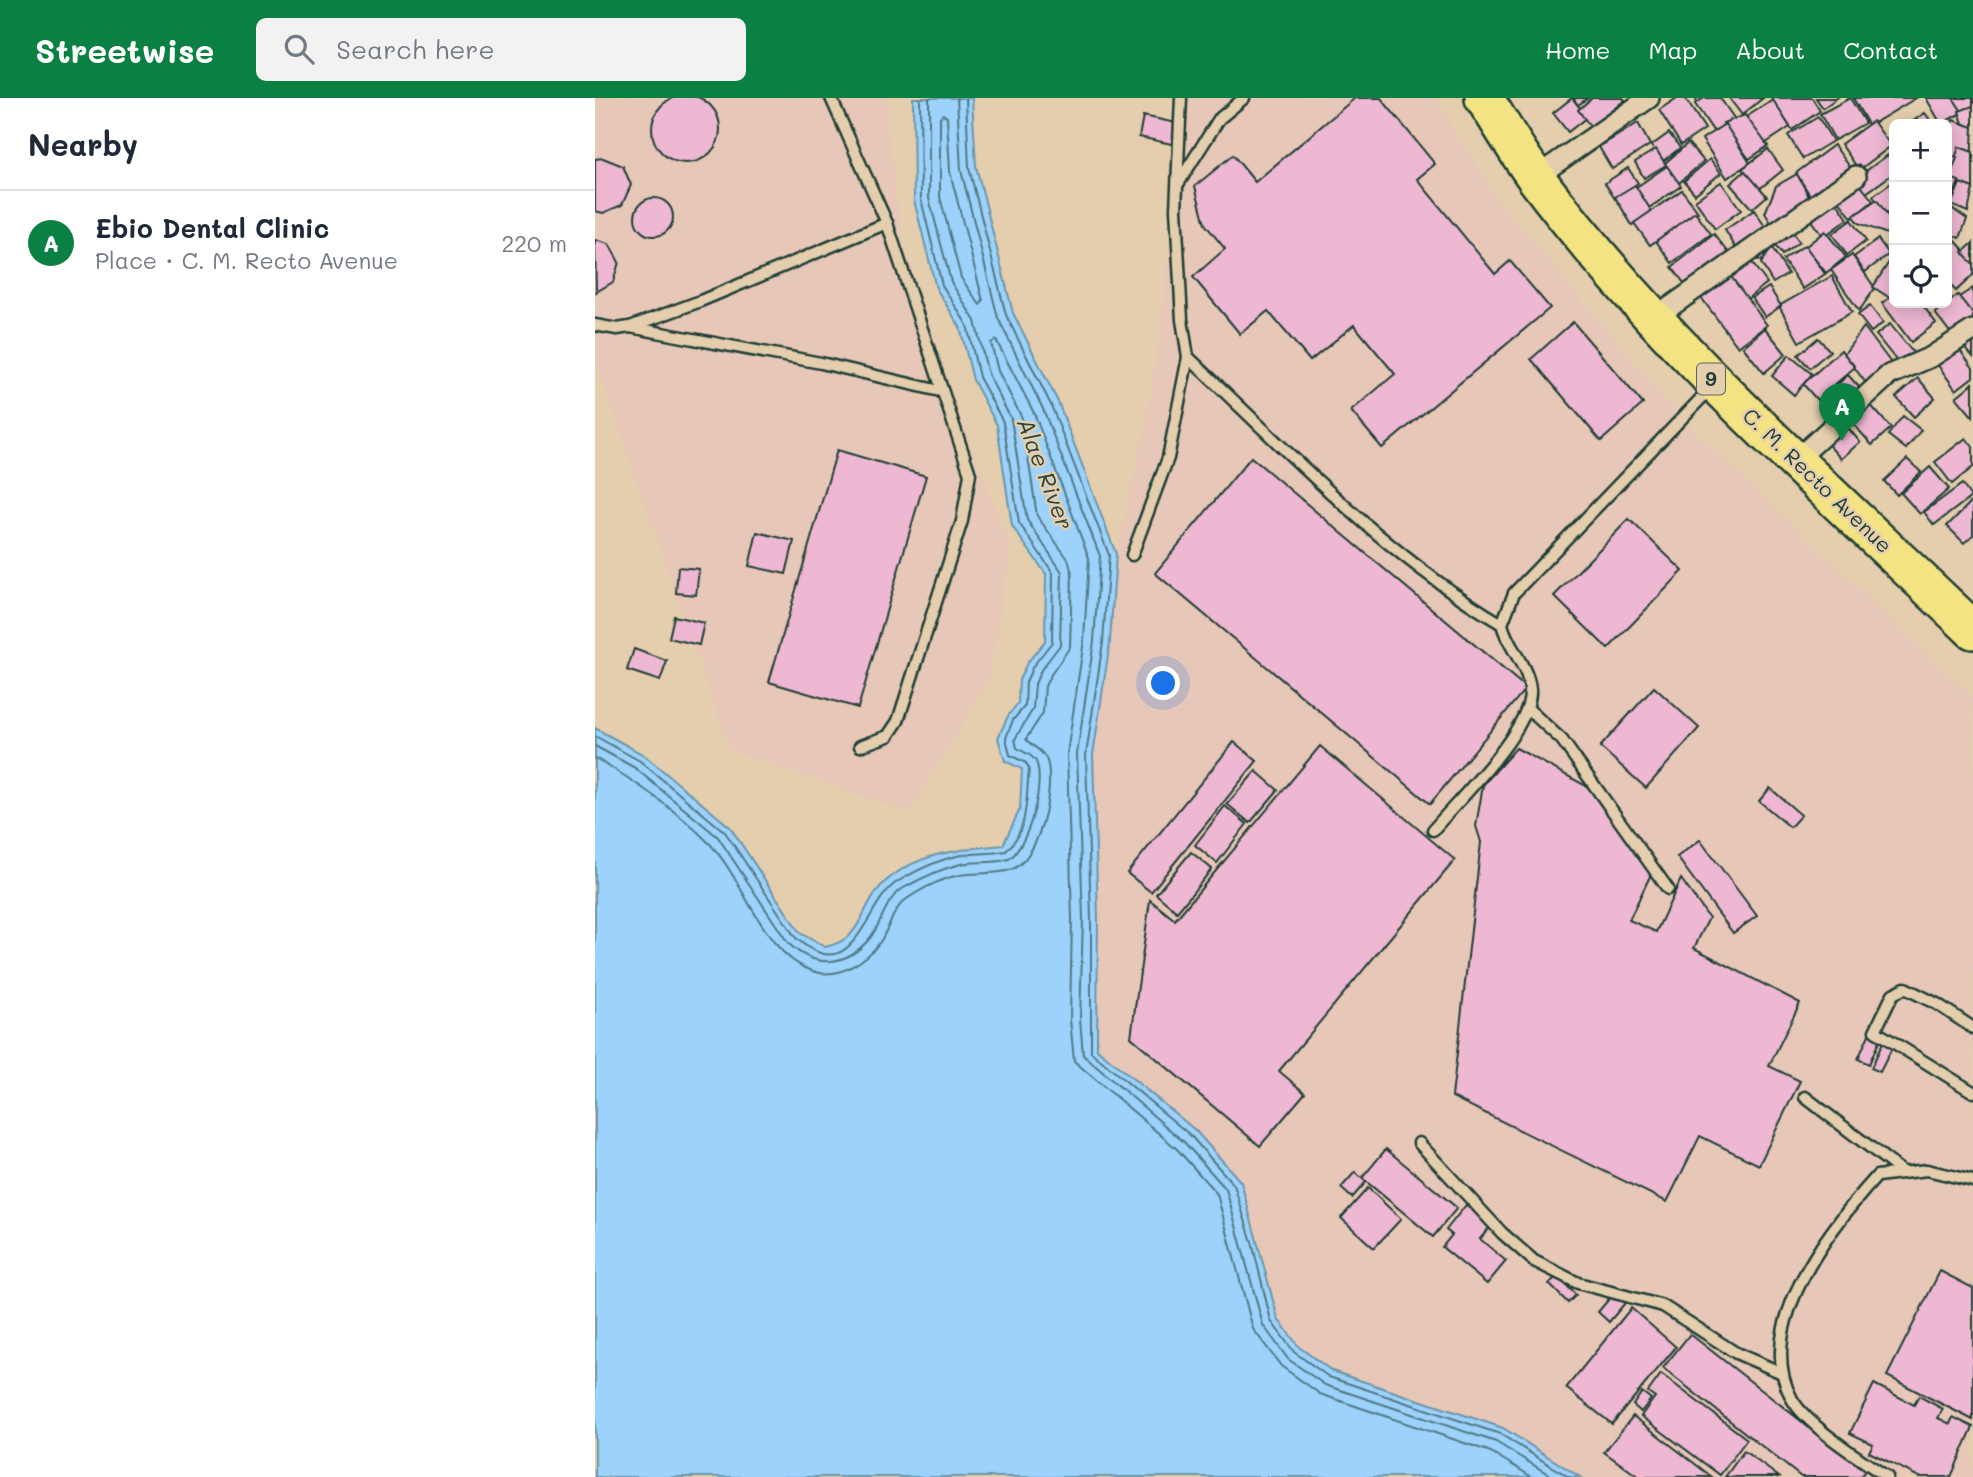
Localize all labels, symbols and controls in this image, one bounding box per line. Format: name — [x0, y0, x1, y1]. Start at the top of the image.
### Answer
search box — [256, 18, 746, 81]
text: Streetwise — [35, 28, 214, 71]
icon: search — [280, 30, 318, 68]
text: Search here — [336, 32, 495, 66]
text: Home — [1545, 34, 1610, 65]
text: Map — [1648, 34, 1697, 65]
text: About — [1735, 34, 1805, 65]
text: Contact — [1843, 34, 1938, 65]
map controls — [1889, 119, 1952, 308]
button: + — [1889, 119, 1952, 182]
text: Nearby — [28, 124, 138, 164]
button: − — [1889, 182, 1952, 245]
text: Ebio Dental Clinic — [95, 211, 329, 245]
text: A — [43, 228, 59, 258]
text: 220 m — [501, 228, 567, 258]
text: Place · C. M. Recto Avenue — [95, 245, 398, 275]
button: locate — [1889, 245, 1952, 308]
road number: 9 — [1697, 364, 1725, 394]
pin: A — [1819, 383, 1865, 441]
street label: C. M. Recto Avenue — [1737, 403, 1897, 559]
water label: Alae River — [1011, 413, 1081, 534]
your location — [1146, 666, 1180, 700]

